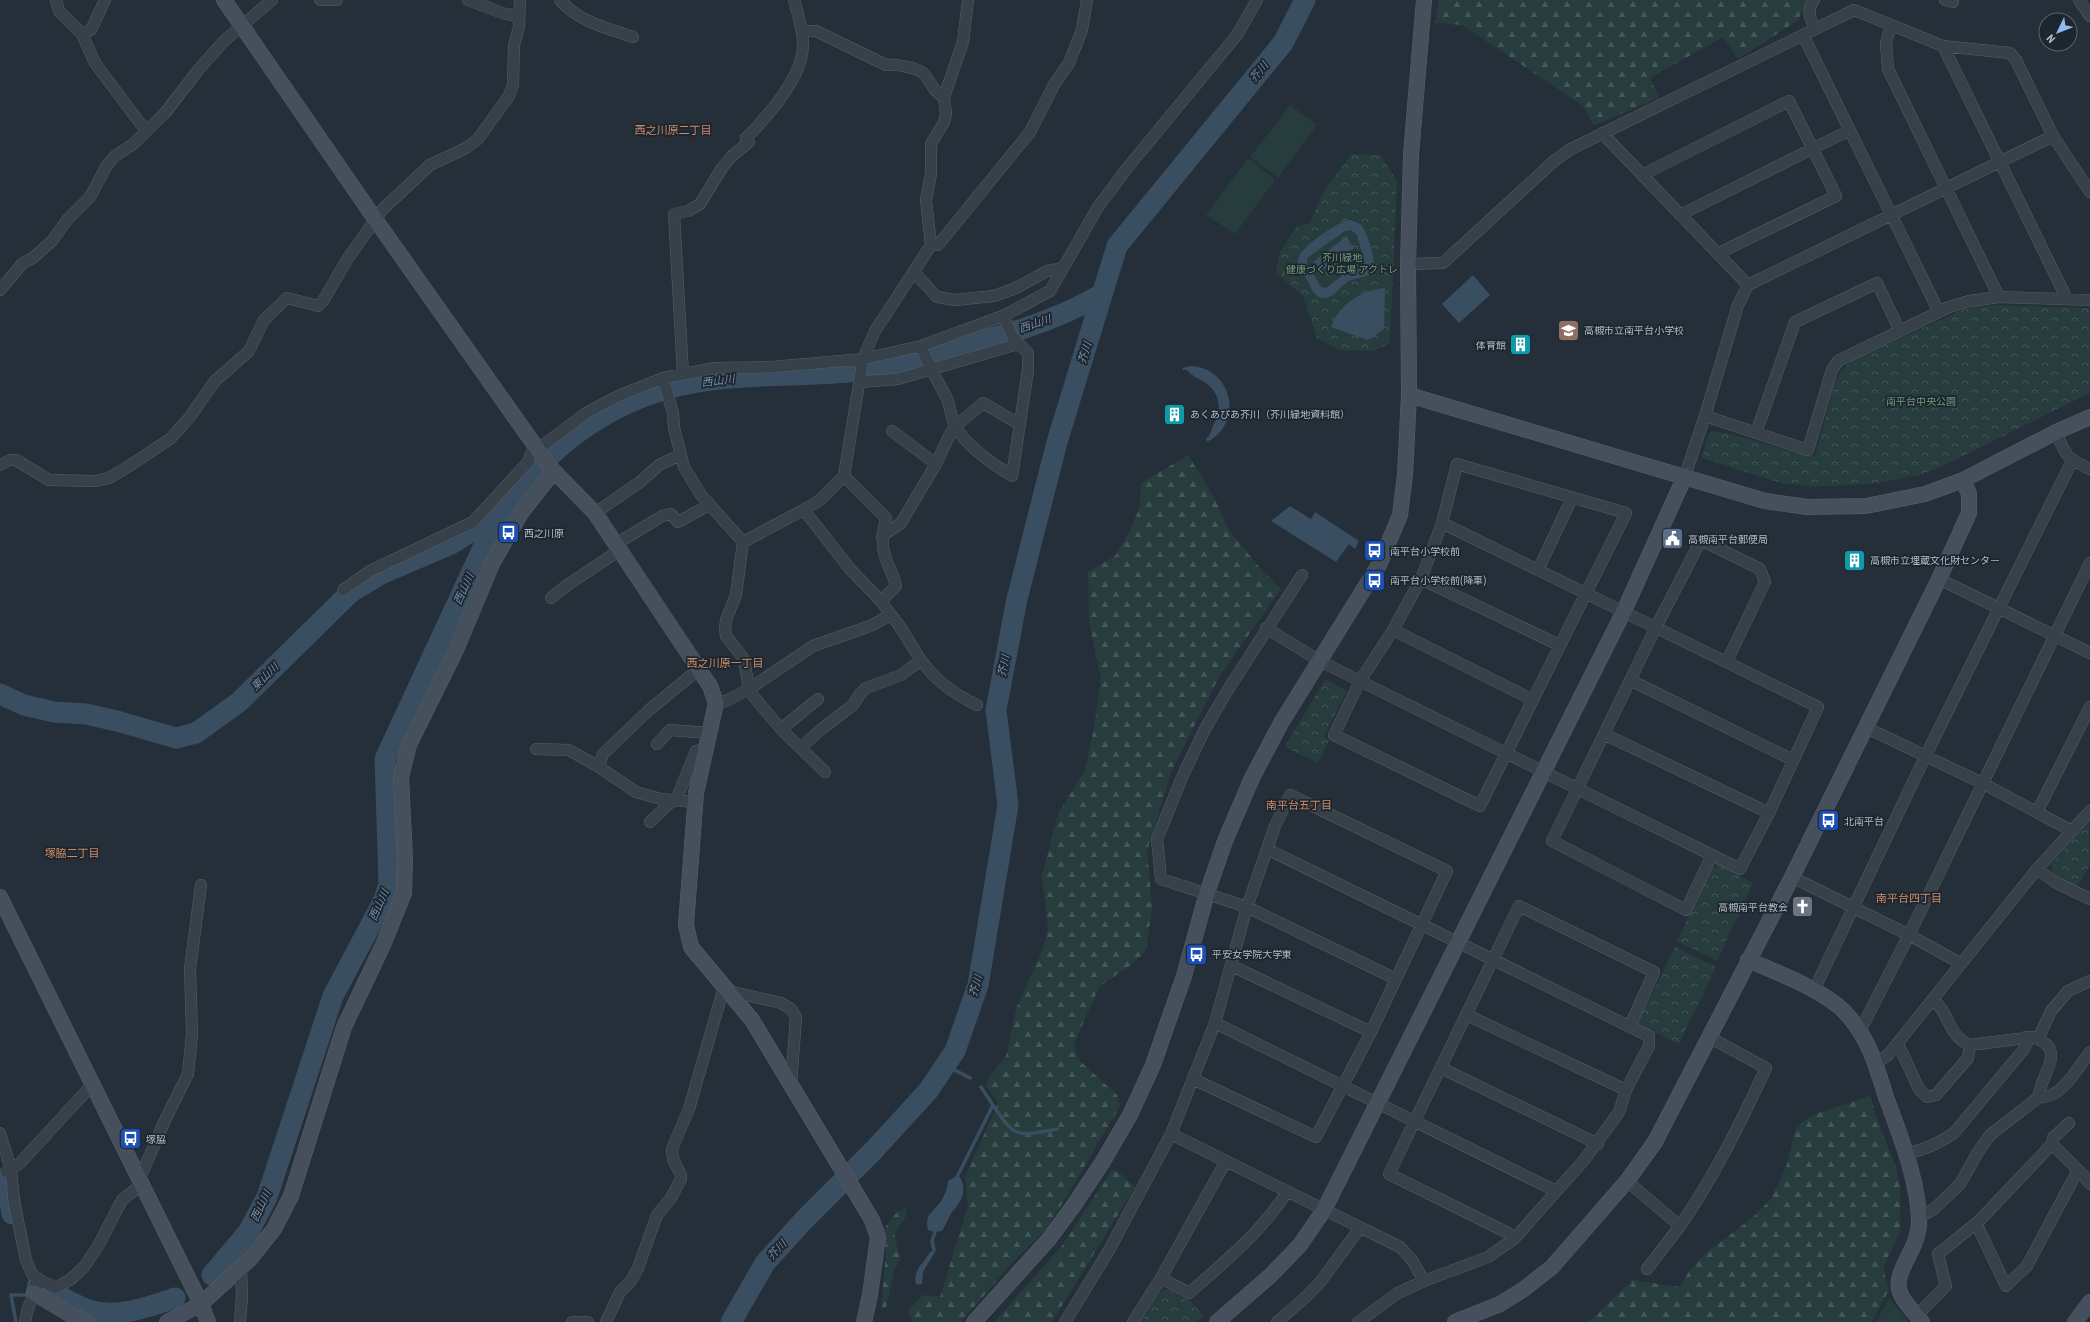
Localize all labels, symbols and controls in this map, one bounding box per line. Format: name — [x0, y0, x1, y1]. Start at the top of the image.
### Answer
north arrow — [2038, 12, 2078, 52]
text: N — [2044, 31, 2058, 45]
water label: 芥川 — [1247, 59, 1272, 85]
district label: 西之川原二丁目 — [635, 124, 712, 137]
park label: 芥川緑地 健康づくり広場 アクトレ — [1286, 252, 1398, 275]
water label: 西山川 — [1017, 312, 1054, 336]
school or university icon: 高槻市立南平台小学校 — [1556, 317, 1582, 343]
place label: 高槻市立南平台小学校 — [1584, 325, 1684, 336]
building icon: 体育館 — [1508, 332, 1534, 358]
water label: 芥川 — [1076, 340, 1095, 365]
place label: 体育館 — [1476, 340, 1506, 351]
water label: 西山川 — [701, 372, 736, 389]
park label: 南平台中央公園 — [1886, 396, 1956, 407]
building icon: あくあぴあ芥川（芥川緑地資料館） — [1162, 401, 1188, 427]
place label: あくあぴあ芥川（芥川緑地資料館） — [1190, 409, 1350, 420]
bus stop icon: 西之川原 — [495, 520, 521, 546]
public building icon: 高槻南平台郵便局 — [1659, 526, 1685, 552]
place label: 西之川原 — [524, 528, 564, 539]
place label: 高槻南平台郵便局 — [1688, 534, 1768, 545]
bus stop icon: 南平台小学校前 — [1361, 538, 1387, 564]
place label: 南平台小学校前 — [1390, 546, 1460, 557]
building icon: 高槻市立埋蔵文化財センター — [1842, 547, 1868, 573]
place label: 高槻市立埋蔵文化財センター — [1870, 555, 2000, 566]
bus stop icon: 南平台小学校前(降車) — [1361, 567, 1387, 593]
water label: 西山川 — [451, 570, 477, 607]
place label: 南平台小学校前(降車) — [1390, 575, 1486, 587]
water label: 芥川 — [996, 653, 1013, 678]
district label: 西之川原一丁目 — [687, 657, 764, 670]
water label: 東山川 — [249, 660, 282, 693]
district label: 南平台五丁目 — [1266, 799, 1332, 812]
bus stop icon: 北南平台 — [1815, 808, 1841, 834]
place label: 北南平台 — [1844, 816, 1884, 827]
district label: 塚脇二丁目 — [45, 847, 100, 860]
water label: 西山川 — [366, 886, 392, 923]
district label: 南平台四丁目 — [1876, 892, 1942, 905]
church icon: 高槻南平台教会 — [1790, 894, 1816, 920]
place label: 高槻南平台教会 — [1718, 902, 1788, 913]
bus stop icon: 平安女学院大学東 — [1183, 941, 1209, 967]
place label: 平安女学院大学東 — [1212, 949, 1292, 960]
water label: 芥川 — [967, 973, 985, 998]
bus stop icon: 塚脇 — [118, 1126, 144, 1152]
place label: 塚脇 — [146, 1134, 166, 1145]
water label: 西山川 — [248, 1187, 274, 1224]
water label: 芥川 — [765, 1237, 790, 1262]

